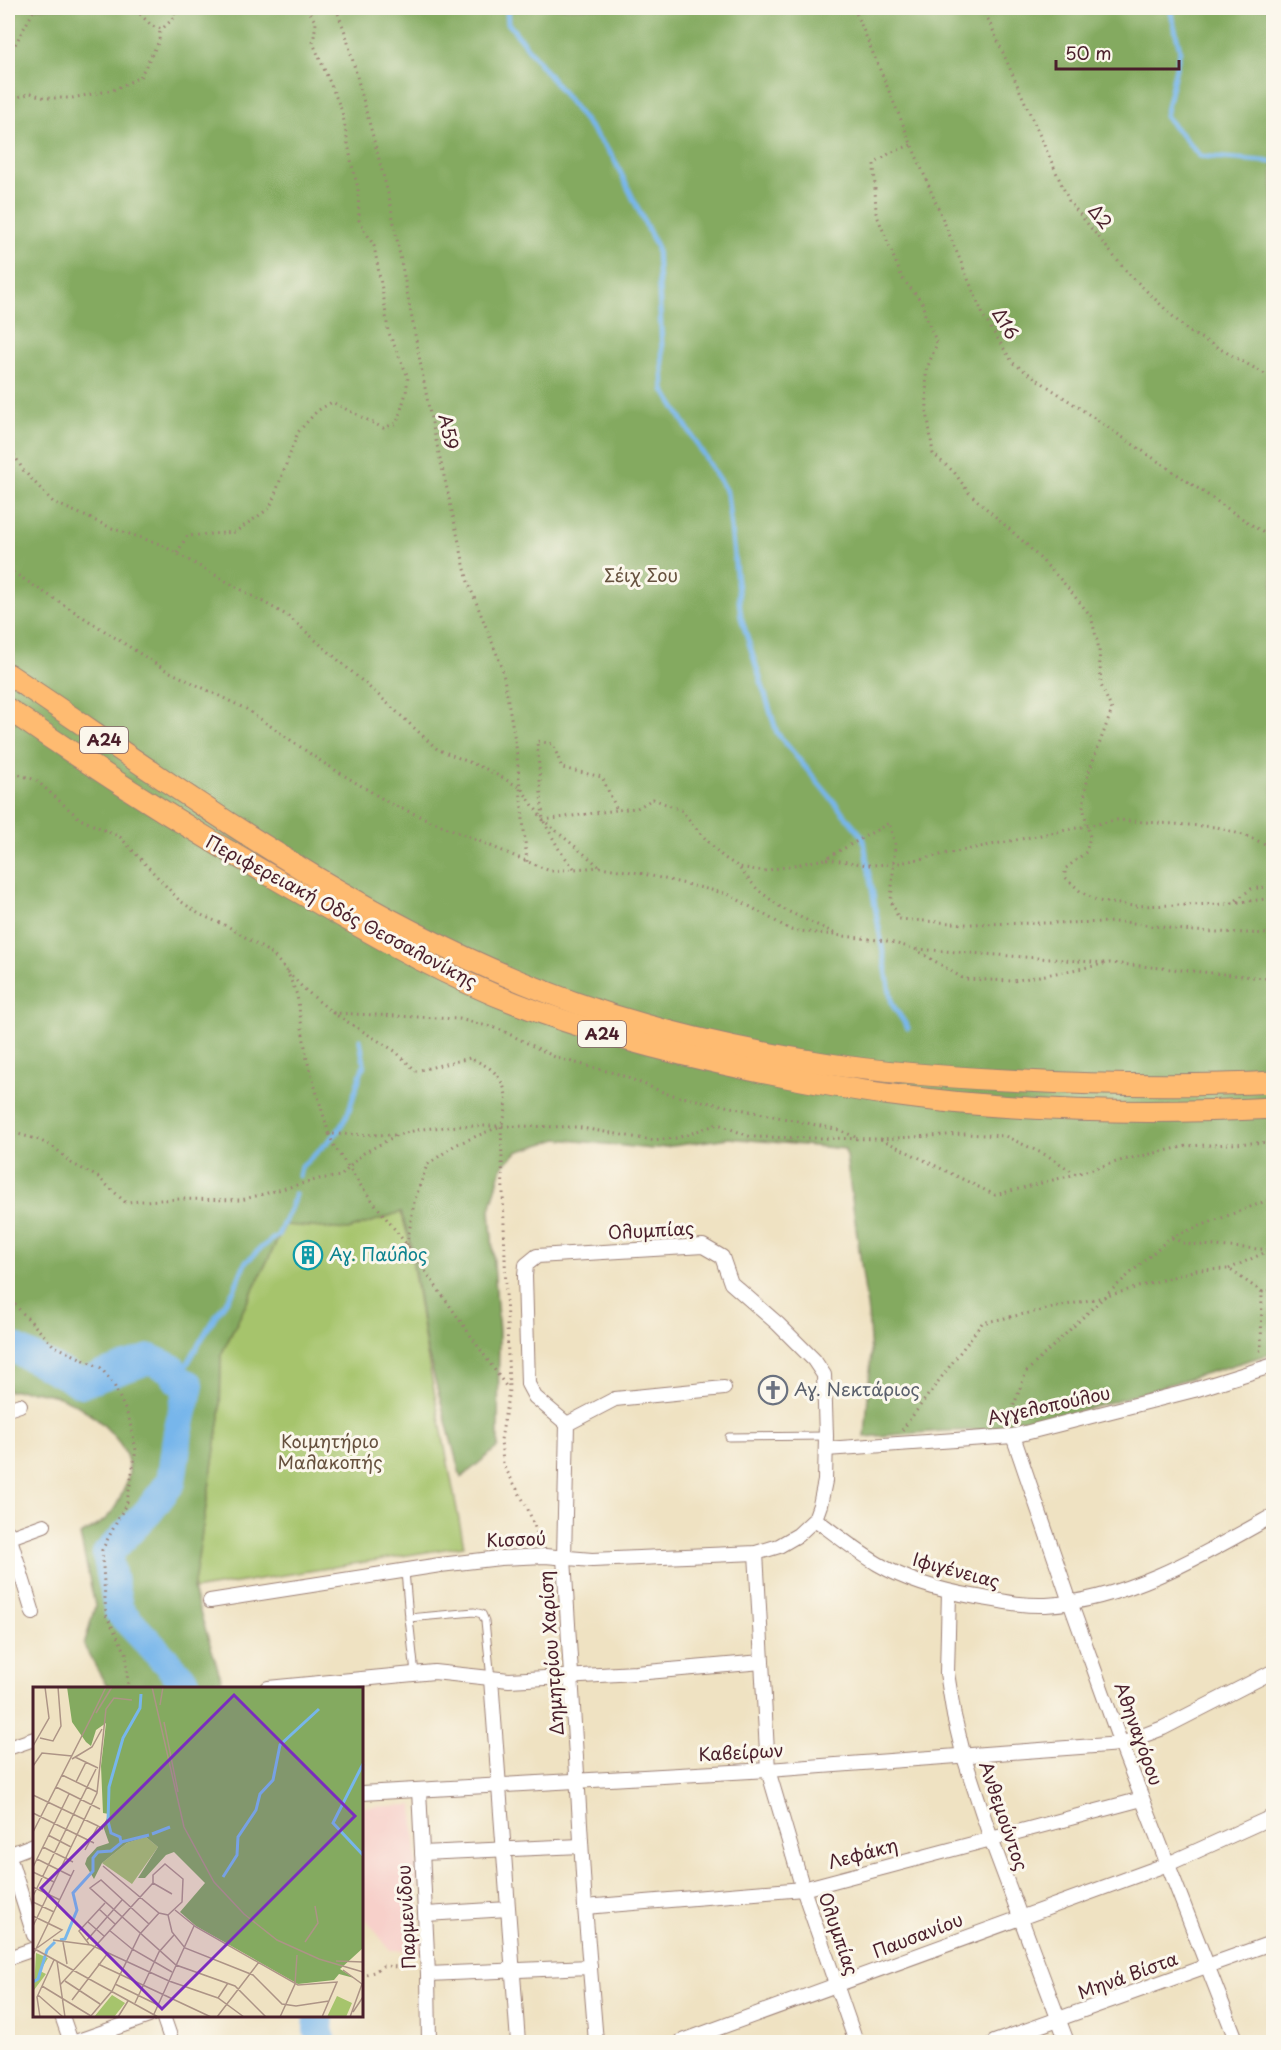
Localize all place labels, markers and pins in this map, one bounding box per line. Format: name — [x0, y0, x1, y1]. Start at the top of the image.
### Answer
building icon: Αγ. Παύλος — [292, 1239, 324, 1271]
place label: Αγ. Παύλος — [329, 1240, 427, 1267]
church icon: Αγ. Νεκτάριος — [757, 1374, 789, 1406]
place label: Αγ. Νεκτάριος — [794, 1375, 920, 1402]

